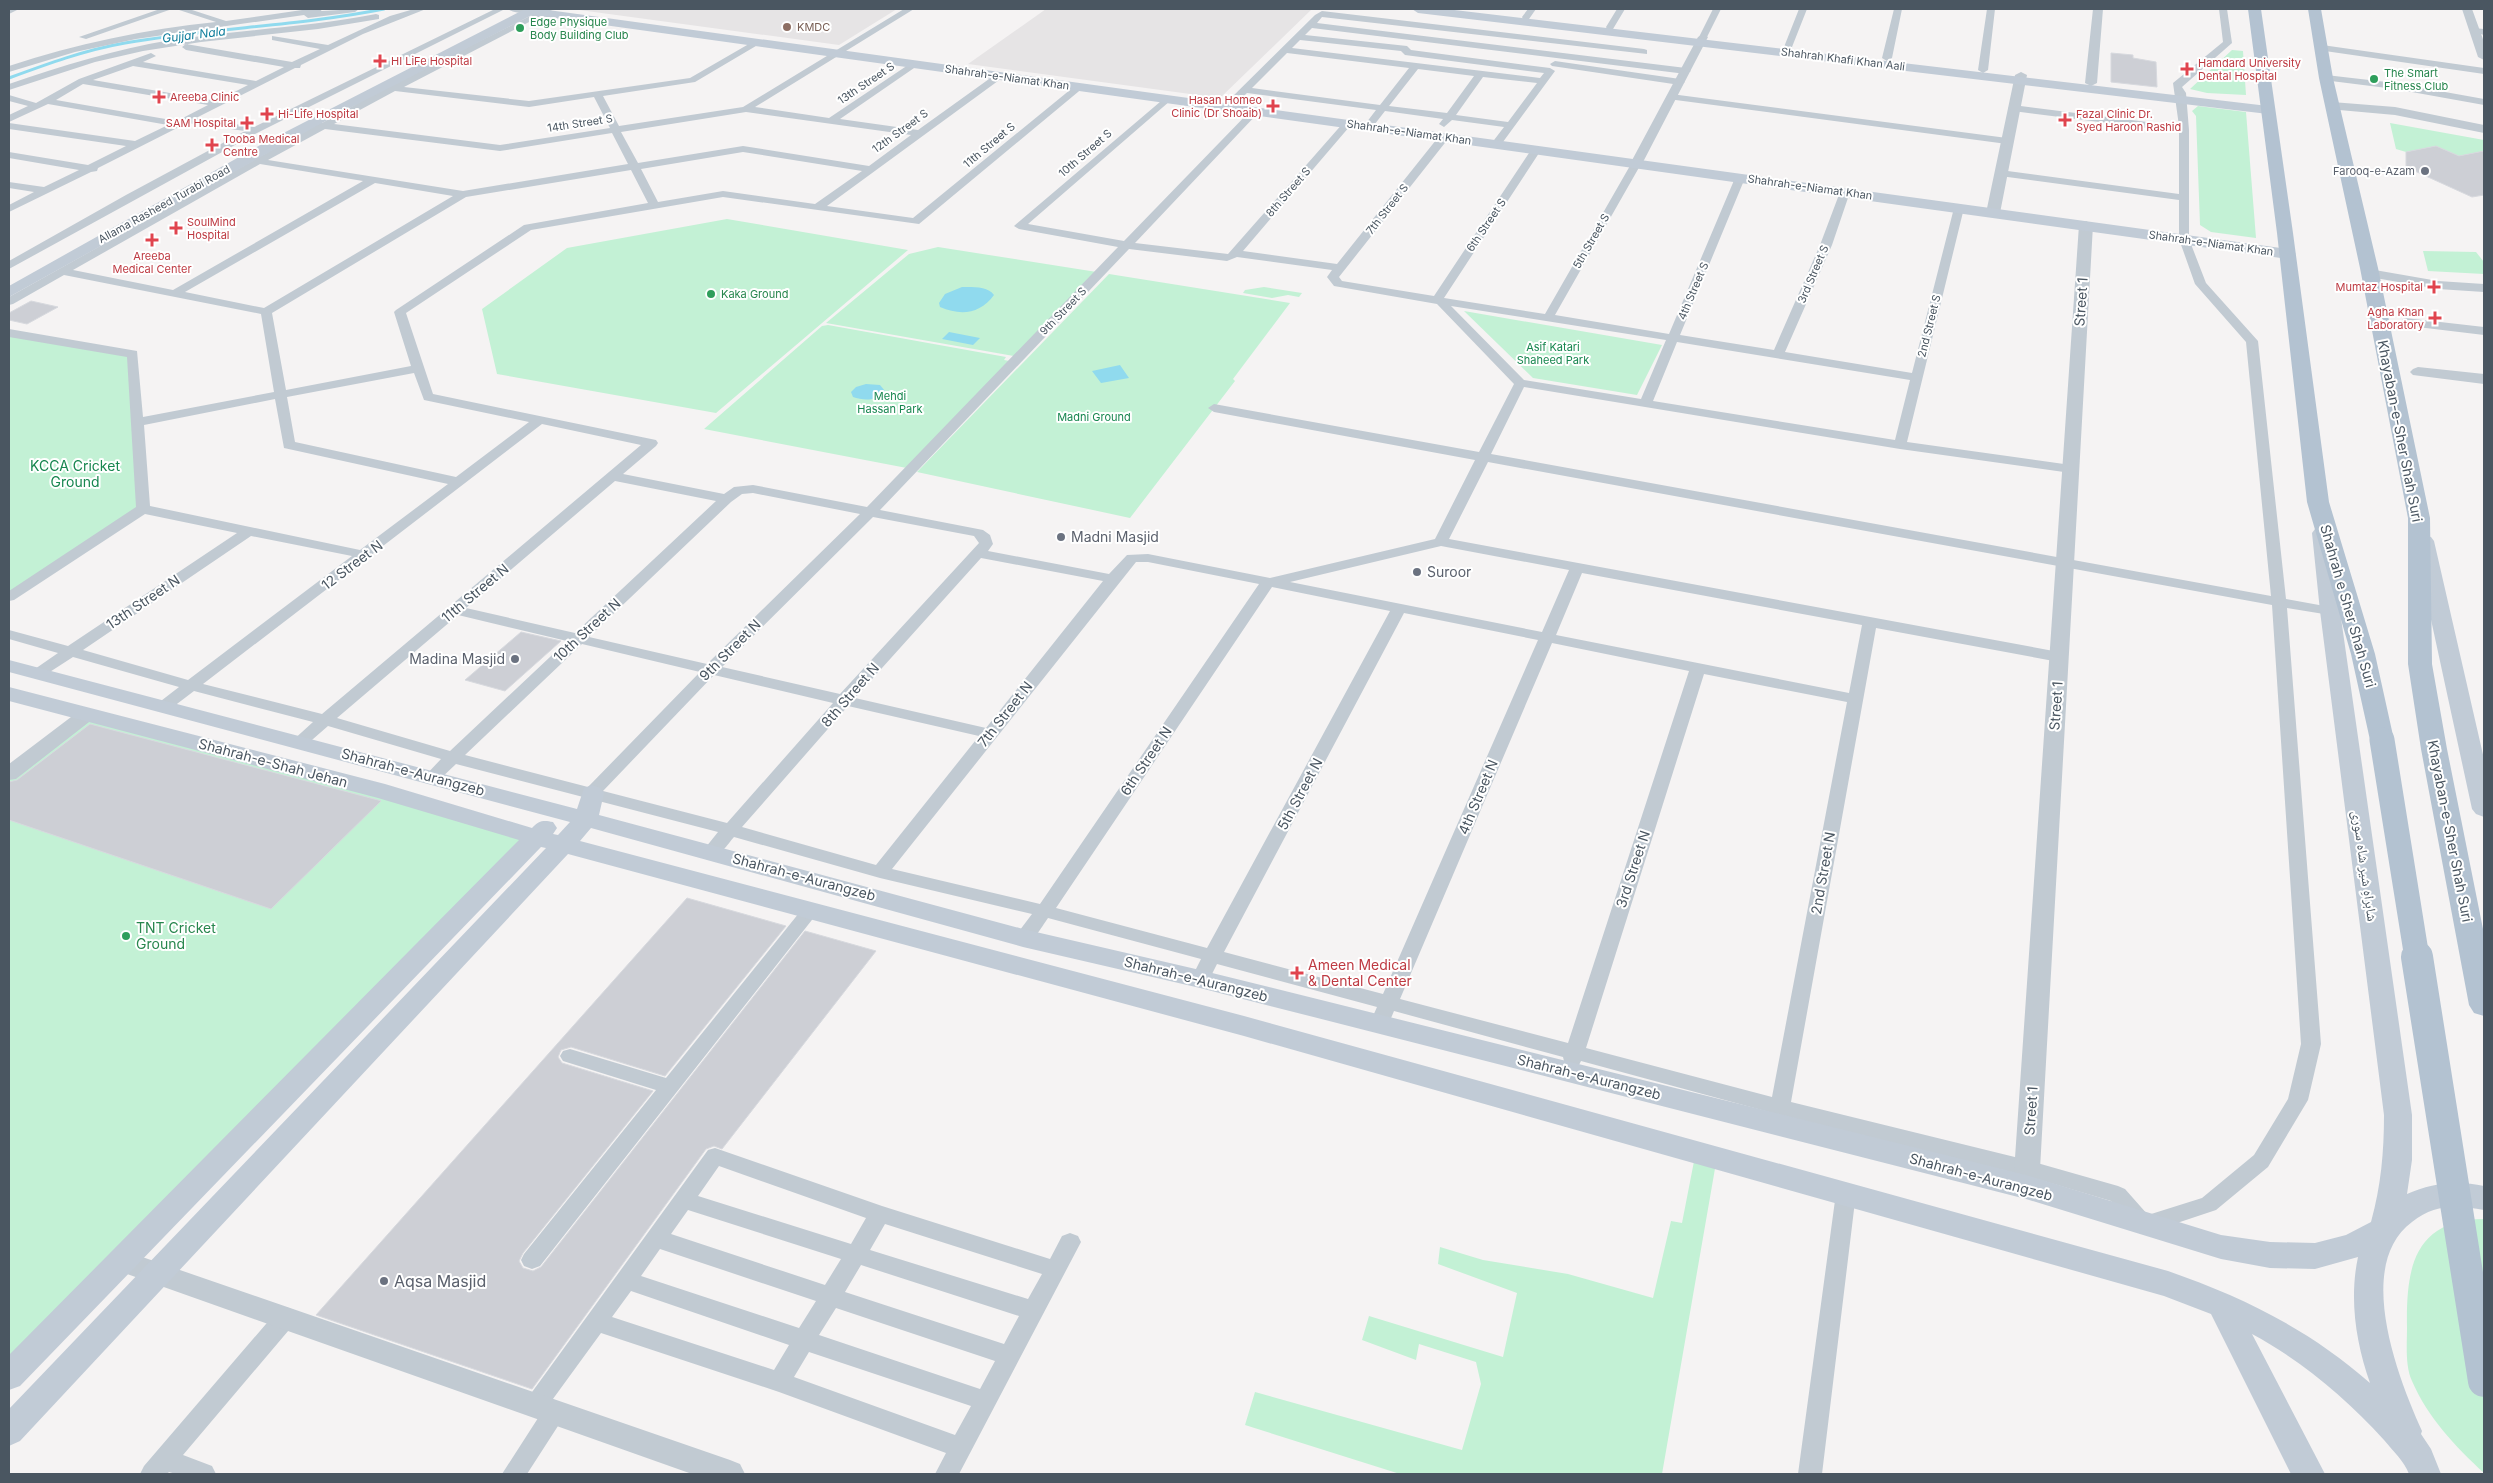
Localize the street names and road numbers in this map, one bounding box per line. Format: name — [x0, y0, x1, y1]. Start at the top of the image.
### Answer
street label: Shahrah Khafi Khan Aali — [1780, 44, 1906, 74]
street label: 13th Street S — [835, 59, 897, 107]
street label: Shahrah-e-Niamat Khan — [944, 61, 1070, 93]
street label: 12th Street S — [869, 106, 931, 156]
street label: 14th Street S — [546, 111, 614, 135]
street label: Shahrah-e-Niamat Khan — [1346, 116, 1472, 148]
street label: 11th Street S — [960, 119, 1018, 171]
street label: 10th Street S — [1056, 126, 1114, 180]
street label: Allama Rasheed Turabi Road — [96, 162, 232, 246]
street label: 8th Street S — [1263, 164, 1313, 220]
street label: Shahrah-e-Niamat Khan — [1747, 171, 1873, 203]
street label: 7th Street S — [1363, 181, 1411, 237]
street label: 6th Street S — [1463, 196, 1509, 254]
street label: 5th Street S — [1570, 211, 1612, 271]
street label: Shahrah-e-Niamat Khan — [2148, 227, 2274, 259]
street label: 3rd Street S — [1794, 243, 1832, 305]
street label: 4th Street S — [1675, 260, 1711, 322]
street label: Street 1 — [2070, 277, 2091, 327]
street label: 9th Street S — [1037, 284, 1089, 338]
street label: 2nd Street S — [1914, 293, 1944, 359]
street label: Khayaban-e-Sher Shah Suri — [2374, 338, 2426, 523]
street label: Shahrah e Sher Shah Suri — [2317, 522, 2380, 689]
street label: 12 Street N — [318, 536, 386, 593]
street label: 11th Street N — [438, 560, 512, 626]
street label: 13th Street N — [103, 571, 183, 632]
street label: 10th Street N — [550, 594, 624, 665]
street label: 9th Street N — [695, 615, 764, 684]
street label: 8th Street N — [817, 659, 882, 730]
street label: 7th Street N — [974, 677, 1036, 750]
street label: Street 1 — [2045, 681, 2066, 731]
street label: 6th Street N — [1116, 723, 1175, 798]
street label: Shahrah-e-Shah Jehan — [197, 734, 350, 791]
street label: Khayaban-e-Sher Shah Suri — [2424, 738, 2476, 923]
street label: Shahrah-e-Aurangzeb — [340, 744, 487, 799]
street label: 5th Street N — [1273, 755, 1326, 833]
street label: 4th Street N — [1454, 757, 1501, 837]
street label: شاہراہِ شیر شاہ سوری — [2348, 810, 2382, 922]
street label: 3rd Street N — [1612, 828, 1653, 910]
street label: 2nd Street N — [1807, 830, 1838, 915]
street label: Shahrah-e-Aurangzeb — [731, 849, 878, 904]
street label: Shahrah-e-Aurangzeb — [1122, 952, 1270, 1005]
street label: Shahrah-e-Aurangzeb — [1515, 1050, 1663, 1103]
street label: Street 1 — [2020, 1086, 2041, 1136]
street label: Shahrah-e-Aurangzeb — [1908, 1149, 2055, 1204]

